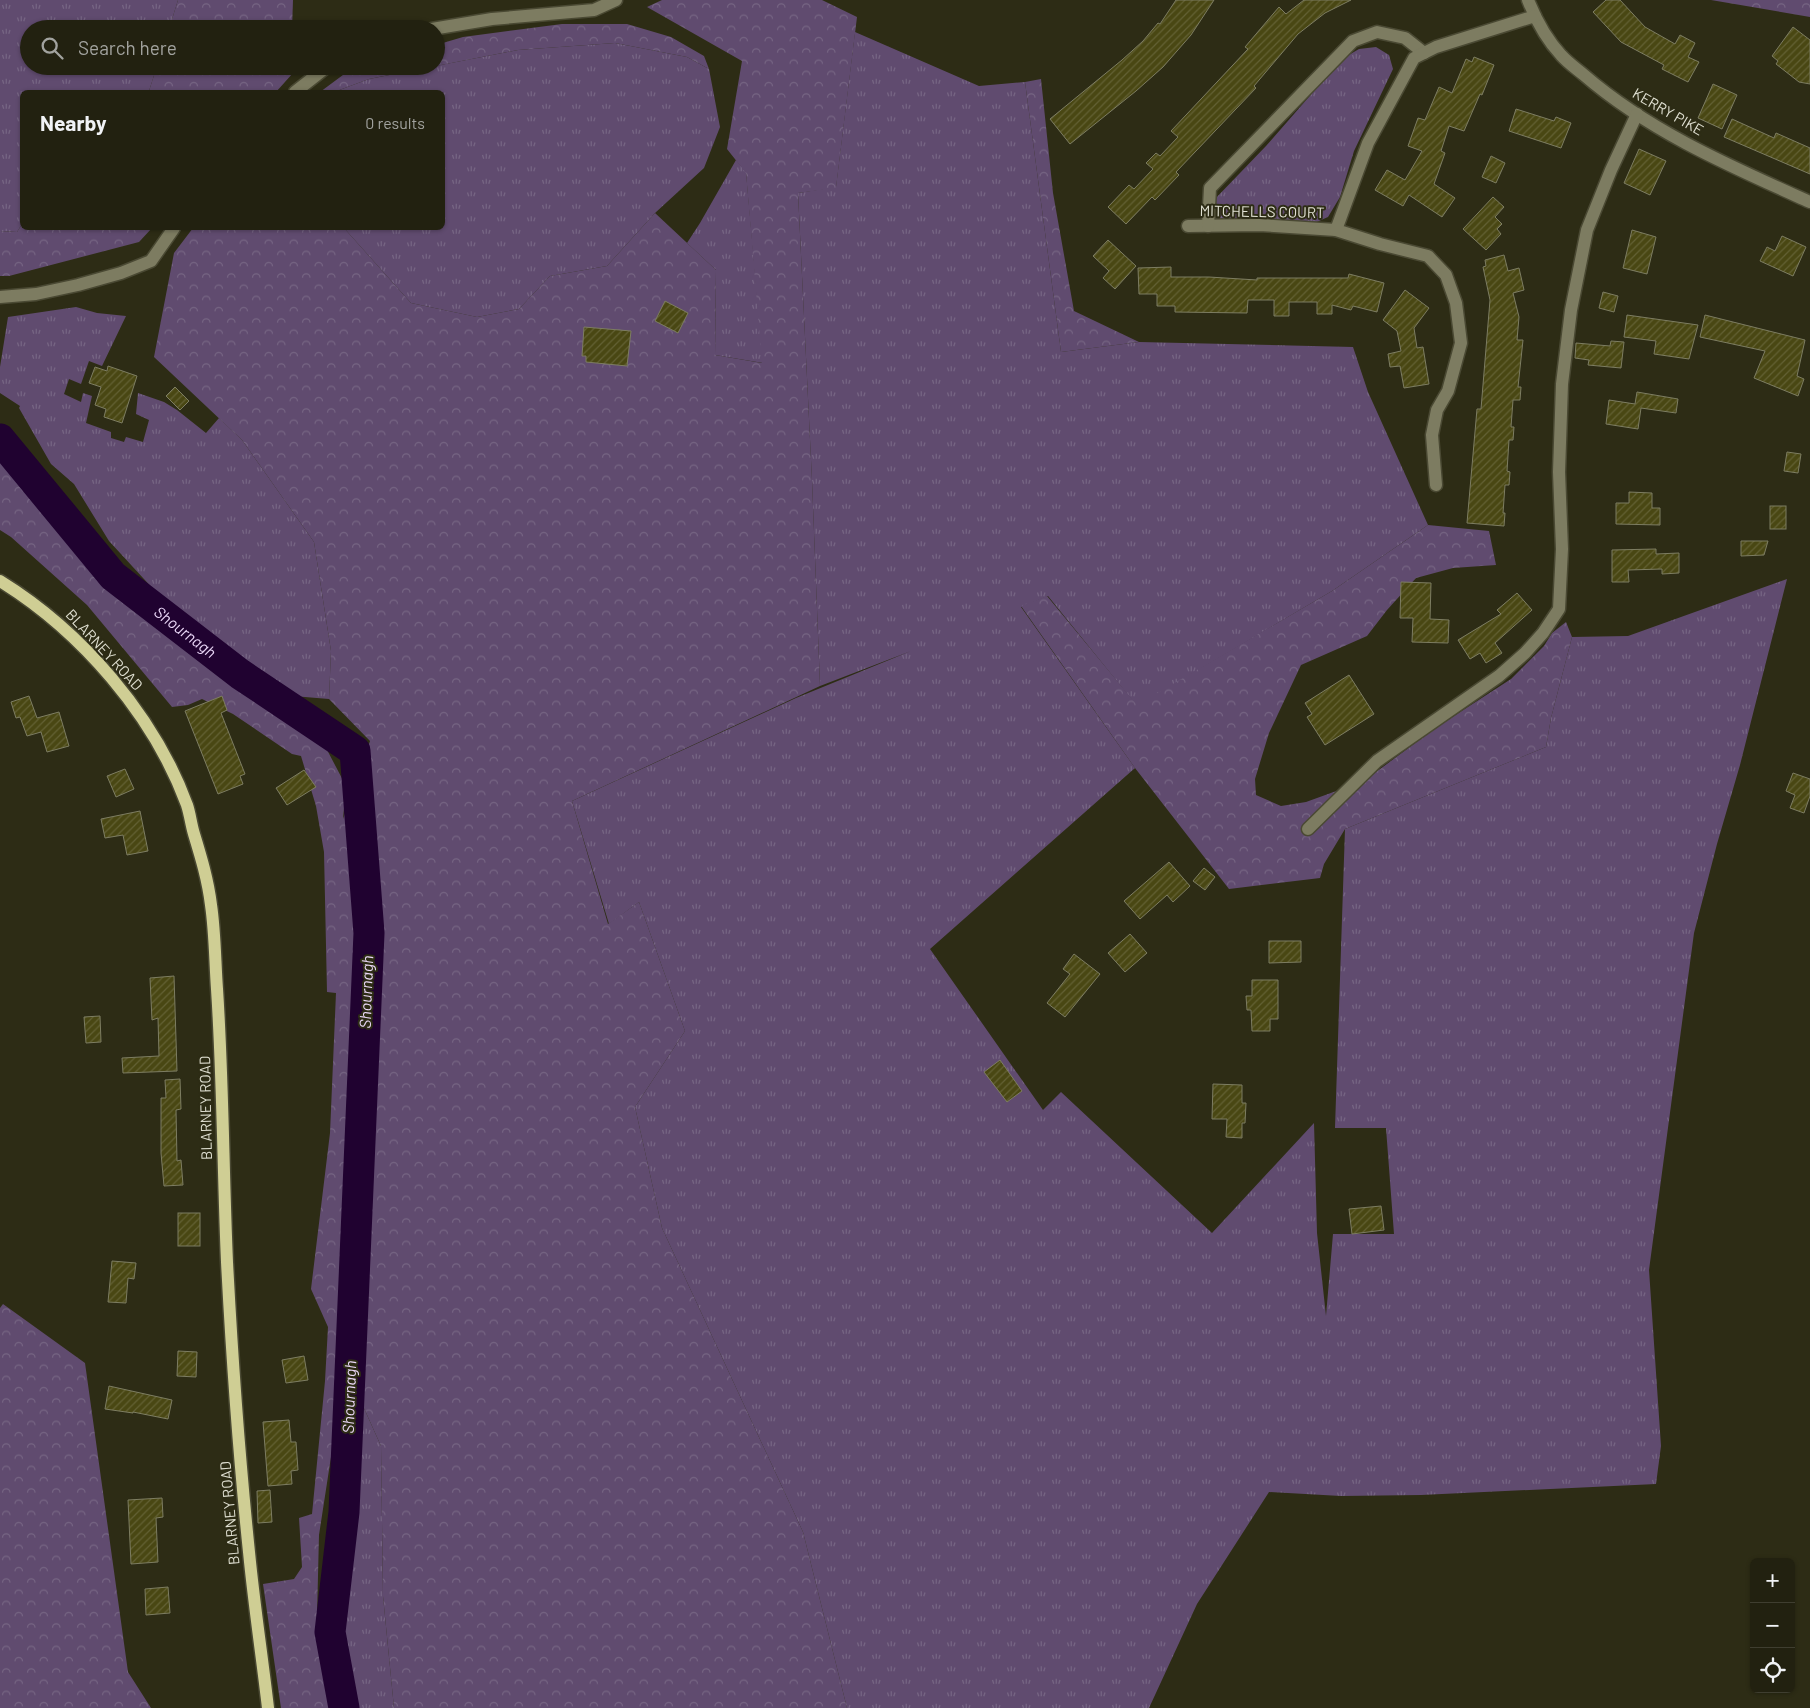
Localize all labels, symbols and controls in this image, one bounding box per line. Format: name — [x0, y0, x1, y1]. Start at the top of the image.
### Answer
search box — [20, 20, 445, 75]
icon: search — [38, 34, 66, 62]
text: Search here — [78, 36, 177, 59]
street label: KERRY PIKE — [1630, 84, 1707, 139]
text: Nearby — [40, 110, 106, 135]
text: 0 results — [365, 113, 425, 132]
street label: MITCHELLS COURT — [1199, 201, 1325, 221]
water label: Shournagh — [151, 602, 221, 661]
street label: BLARNEY ROAD — [63, 605, 147, 694]
water label: Shournagh — [355, 955, 376, 1029]
street label: BLARNEY ROAD — [195, 1056, 215, 1160]
water label: Shournagh — [338, 1360, 359, 1434]
street label: BLARNEY ROAD — [215, 1460, 243, 1566]
map controls — [1750, 1558, 1795, 1693]
button: + — [1750, 1558, 1795, 1603]
button: − — [1750, 1603, 1795, 1648]
button: locate — [1750, 1648, 1795, 1693]

